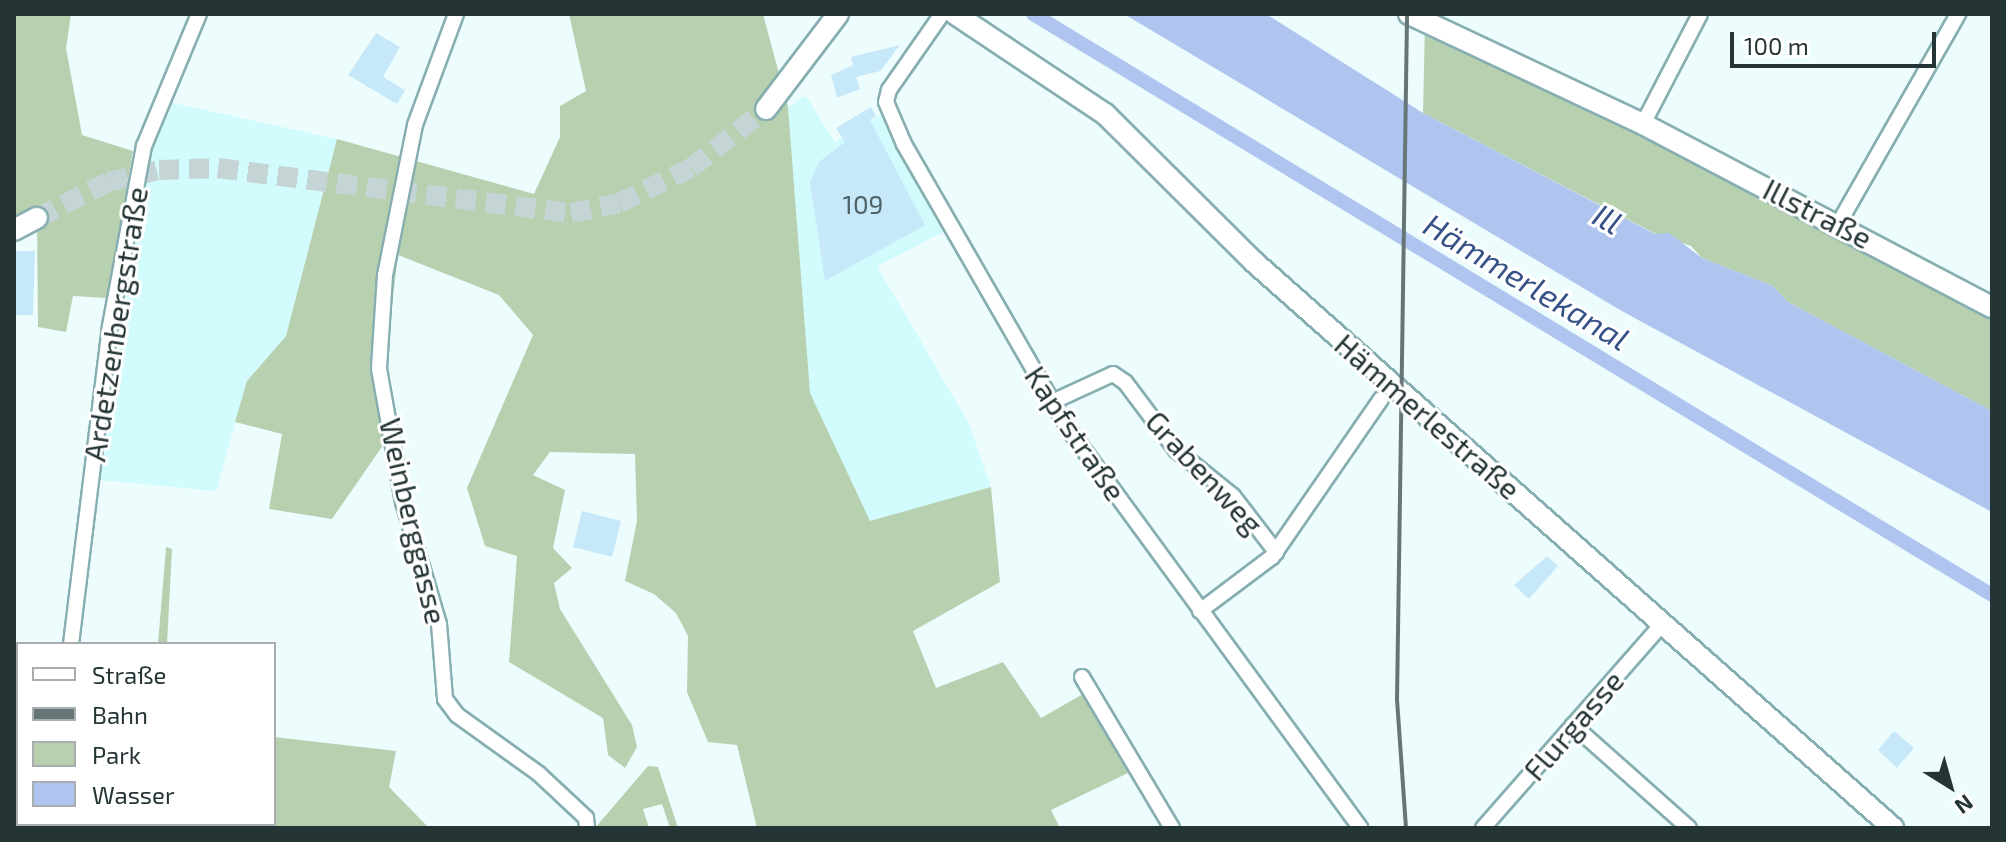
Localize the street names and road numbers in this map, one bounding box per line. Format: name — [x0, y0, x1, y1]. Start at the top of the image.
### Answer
street label: Illstraße — [1758, 170, 1878, 256]
street label: Ardetzenbergstraße — [76, 184, 154, 464]
street label: Hämmerlestraße — [1328, 326, 1528, 506]
street label: Kapfstraße — [1018, 359, 1134, 507]
street label: Grabenweg — [1139, 403, 1271, 541]
street label: Weinberggasse — [373, 414, 455, 628]
street label: Flurgasse — [1516, 663, 1630, 787]

